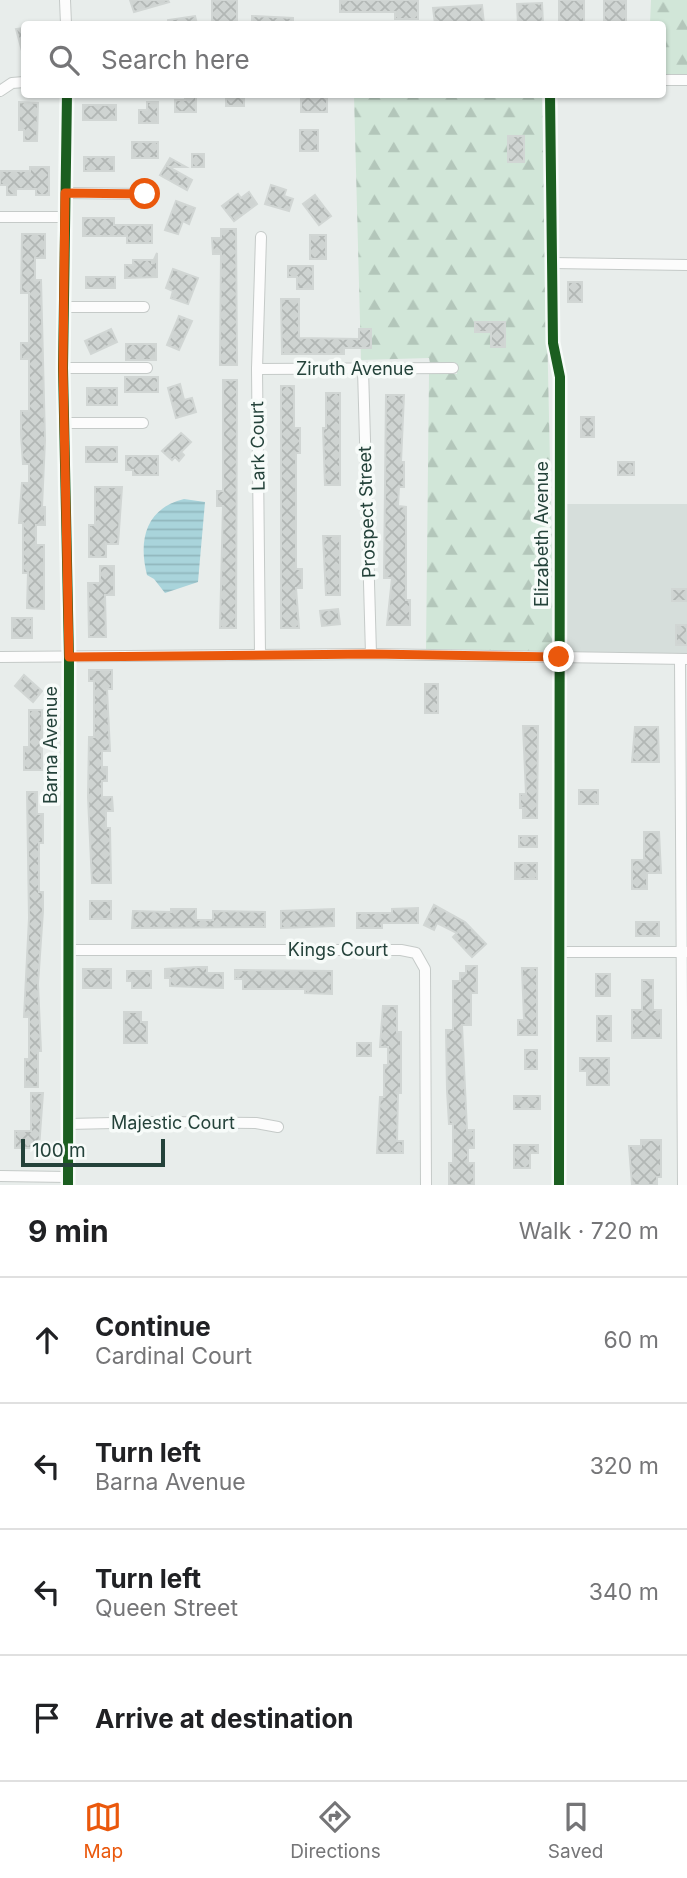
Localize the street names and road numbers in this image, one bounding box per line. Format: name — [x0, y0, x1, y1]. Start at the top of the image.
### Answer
street label: Ziruth Avenue — [296, 358, 414, 379]
street label: Lark Court — [246, 401, 269, 491]
street label: Prospect Street — [354, 446, 379, 578]
street label: Elizabeth Avenue — [531, 461, 552, 607]
street label: Barna Avenue — [40, 686, 61, 804]
street label: Kings Court — [288, 939, 388, 960]
street label: Majestic Court — [111, 1112, 235, 1133]

